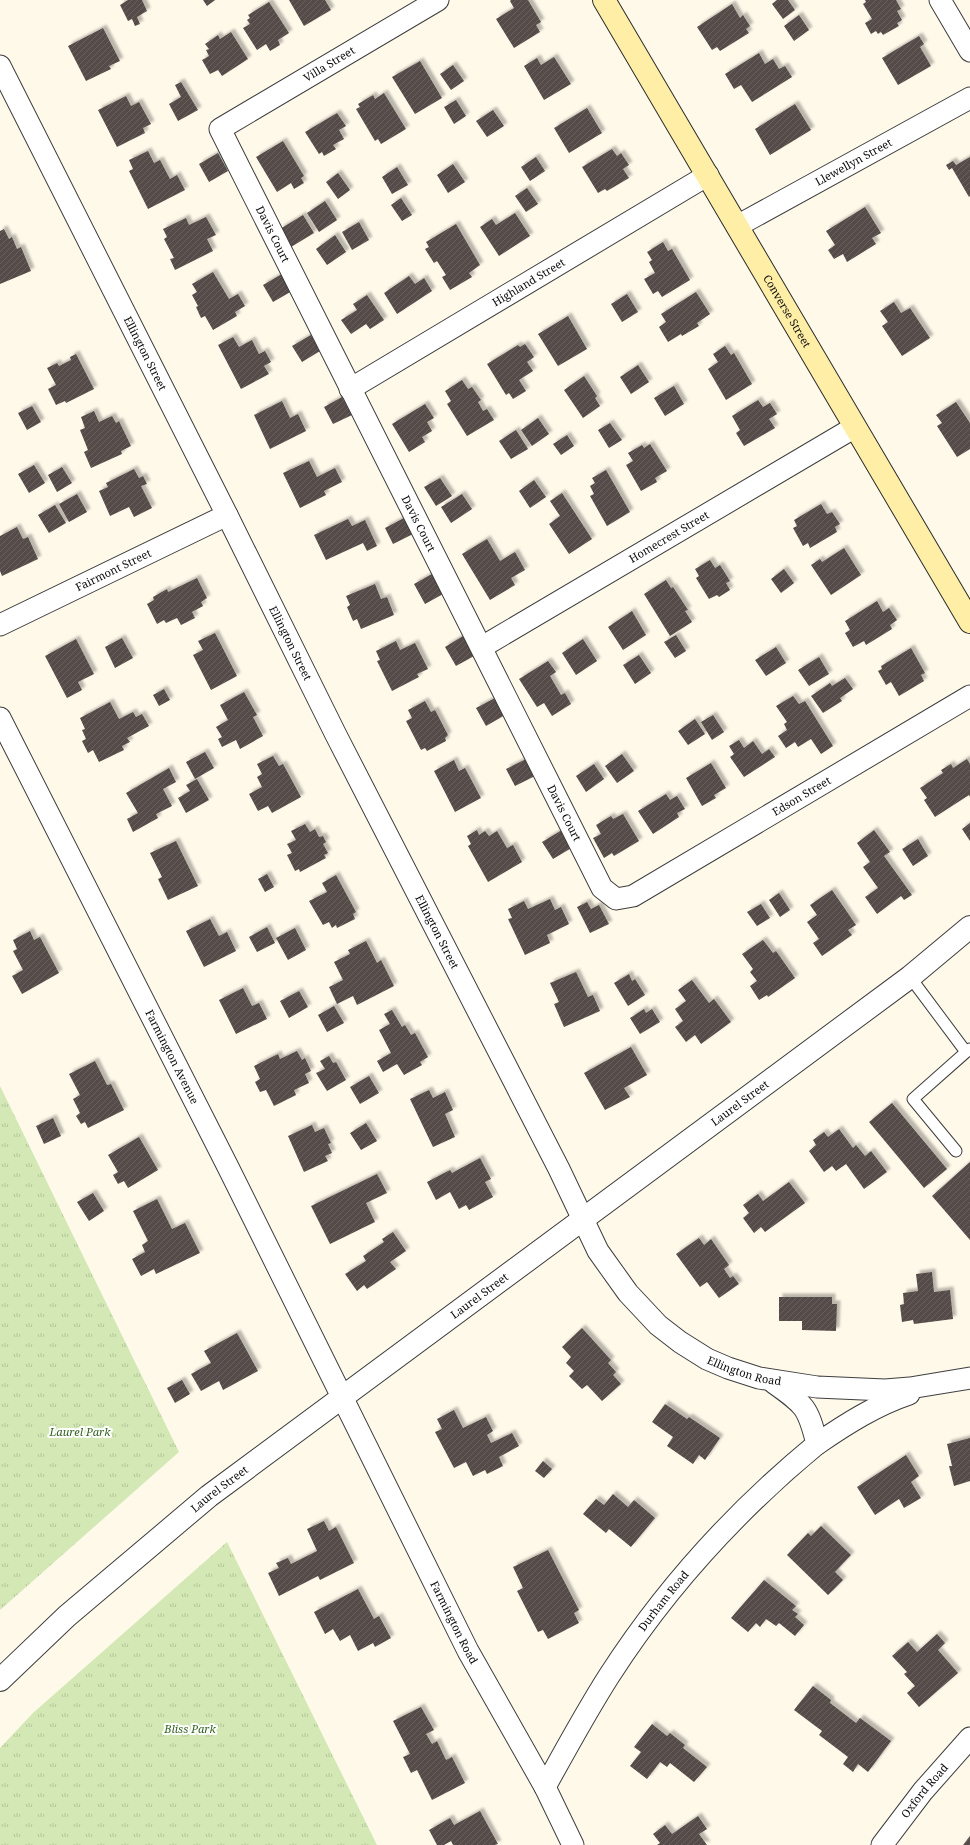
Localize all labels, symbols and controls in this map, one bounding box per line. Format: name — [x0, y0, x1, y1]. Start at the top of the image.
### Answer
street label: Villa Street — [300, 42, 357, 85]
street label: Llewellyn Street — [812, 134, 894, 189]
street label: Davis Court — [253, 203, 294, 265]
street label: Highland Street — [489, 254, 568, 309]
street label: Converse Street — [760, 272, 815, 350]
street label: Ellington Street — [121, 314, 171, 393]
street label: Davis Court — [399, 493, 440, 554]
street label: Homecrest Street — [626, 507, 711, 566]
street label: Fairmont Street — [73, 545, 154, 594]
street label: Ellington Street — [266, 603, 316, 683]
street label: Edson Street — [769, 772, 833, 819]
street label: Davis Court — [544, 782, 585, 844]
street label: Ellington Street — [412, 892, 463, 971]
street label: Farmington Avenue — [142, 1007, 203, 1106]
street label: Laurel Street — [708, 1076, 771, 1129]
street label: Laurel Street — [447, 1269, 511, 1322]
street label: Ellington Road — [705, 1352, 783, 1388]
park label: Laurel Park — [49, 1424, 111, 1439]
street label: Laurel Street — [187, 1462, 251, 1515]
street label: Durham Road — [634, 1567, 692, 1634]
street label: Farmington Road — [427, 1578, 482, 1667]
park label: Bliss Park — [163, 1721, 217, 1736]
street label: Oxford Road — [897, 1760, 951, 1821]

